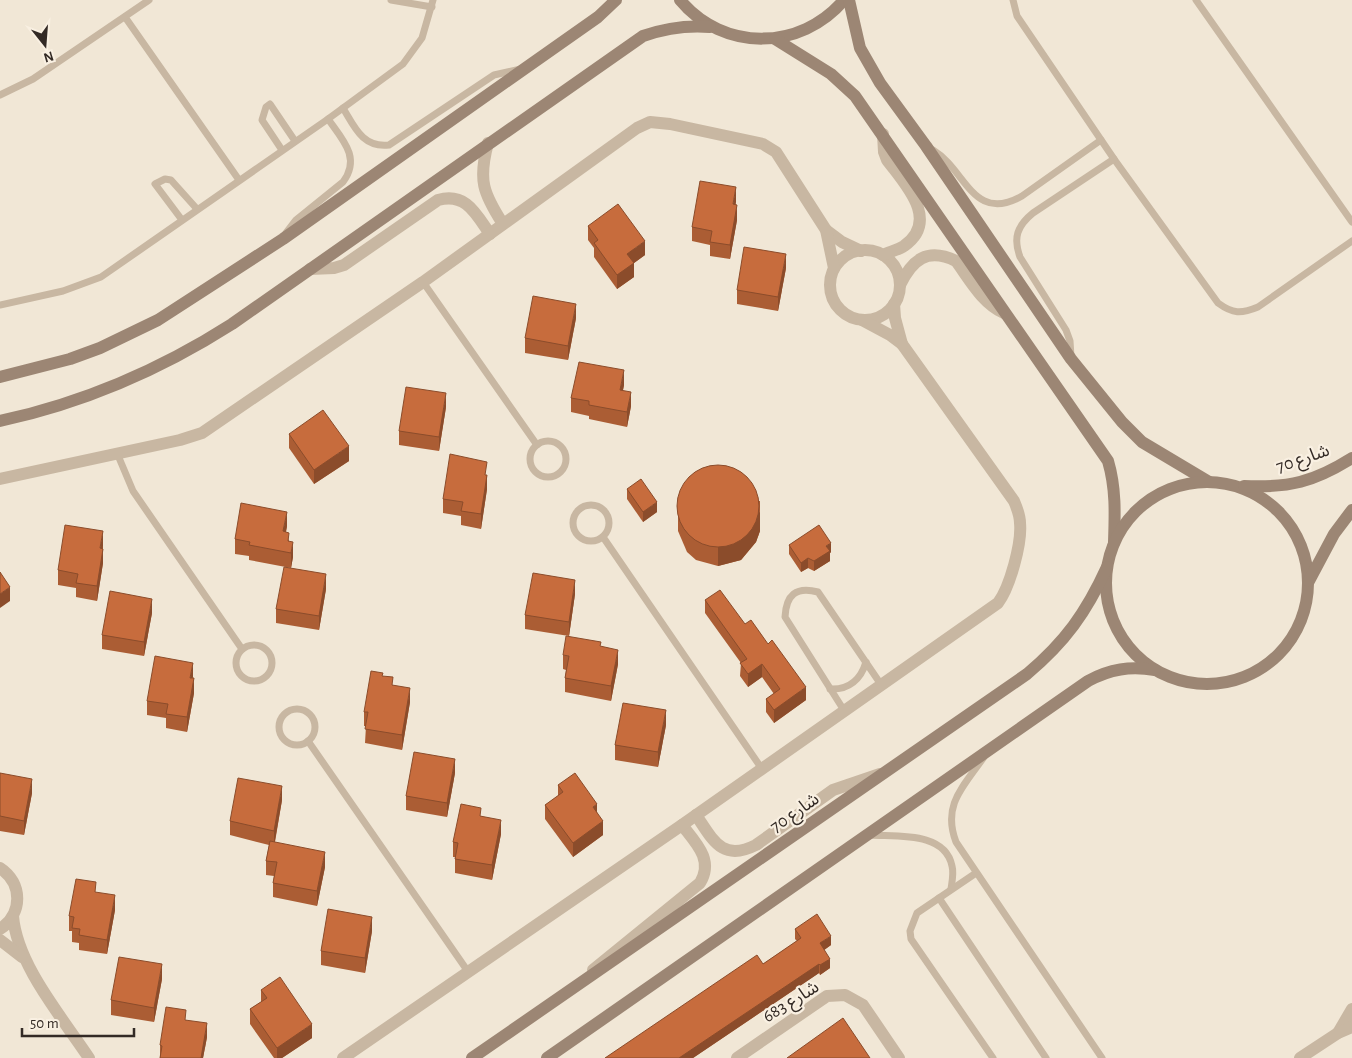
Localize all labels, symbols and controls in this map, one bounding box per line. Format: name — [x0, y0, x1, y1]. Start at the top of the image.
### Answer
north arrow — [20, 20, 70, 70]
text: N — [42, 48, 55, 65]
street label: شارع 70 — [1274, 442, 1333, 480]
street label: شارع 70 — [767, 790, 825, 839]
street label: شارع 683 — [760, 978, 824, 1030]
scale bar — [22, 1006, 135, 1038]
text: 50 m — [30, 1016, 59, 1031]

